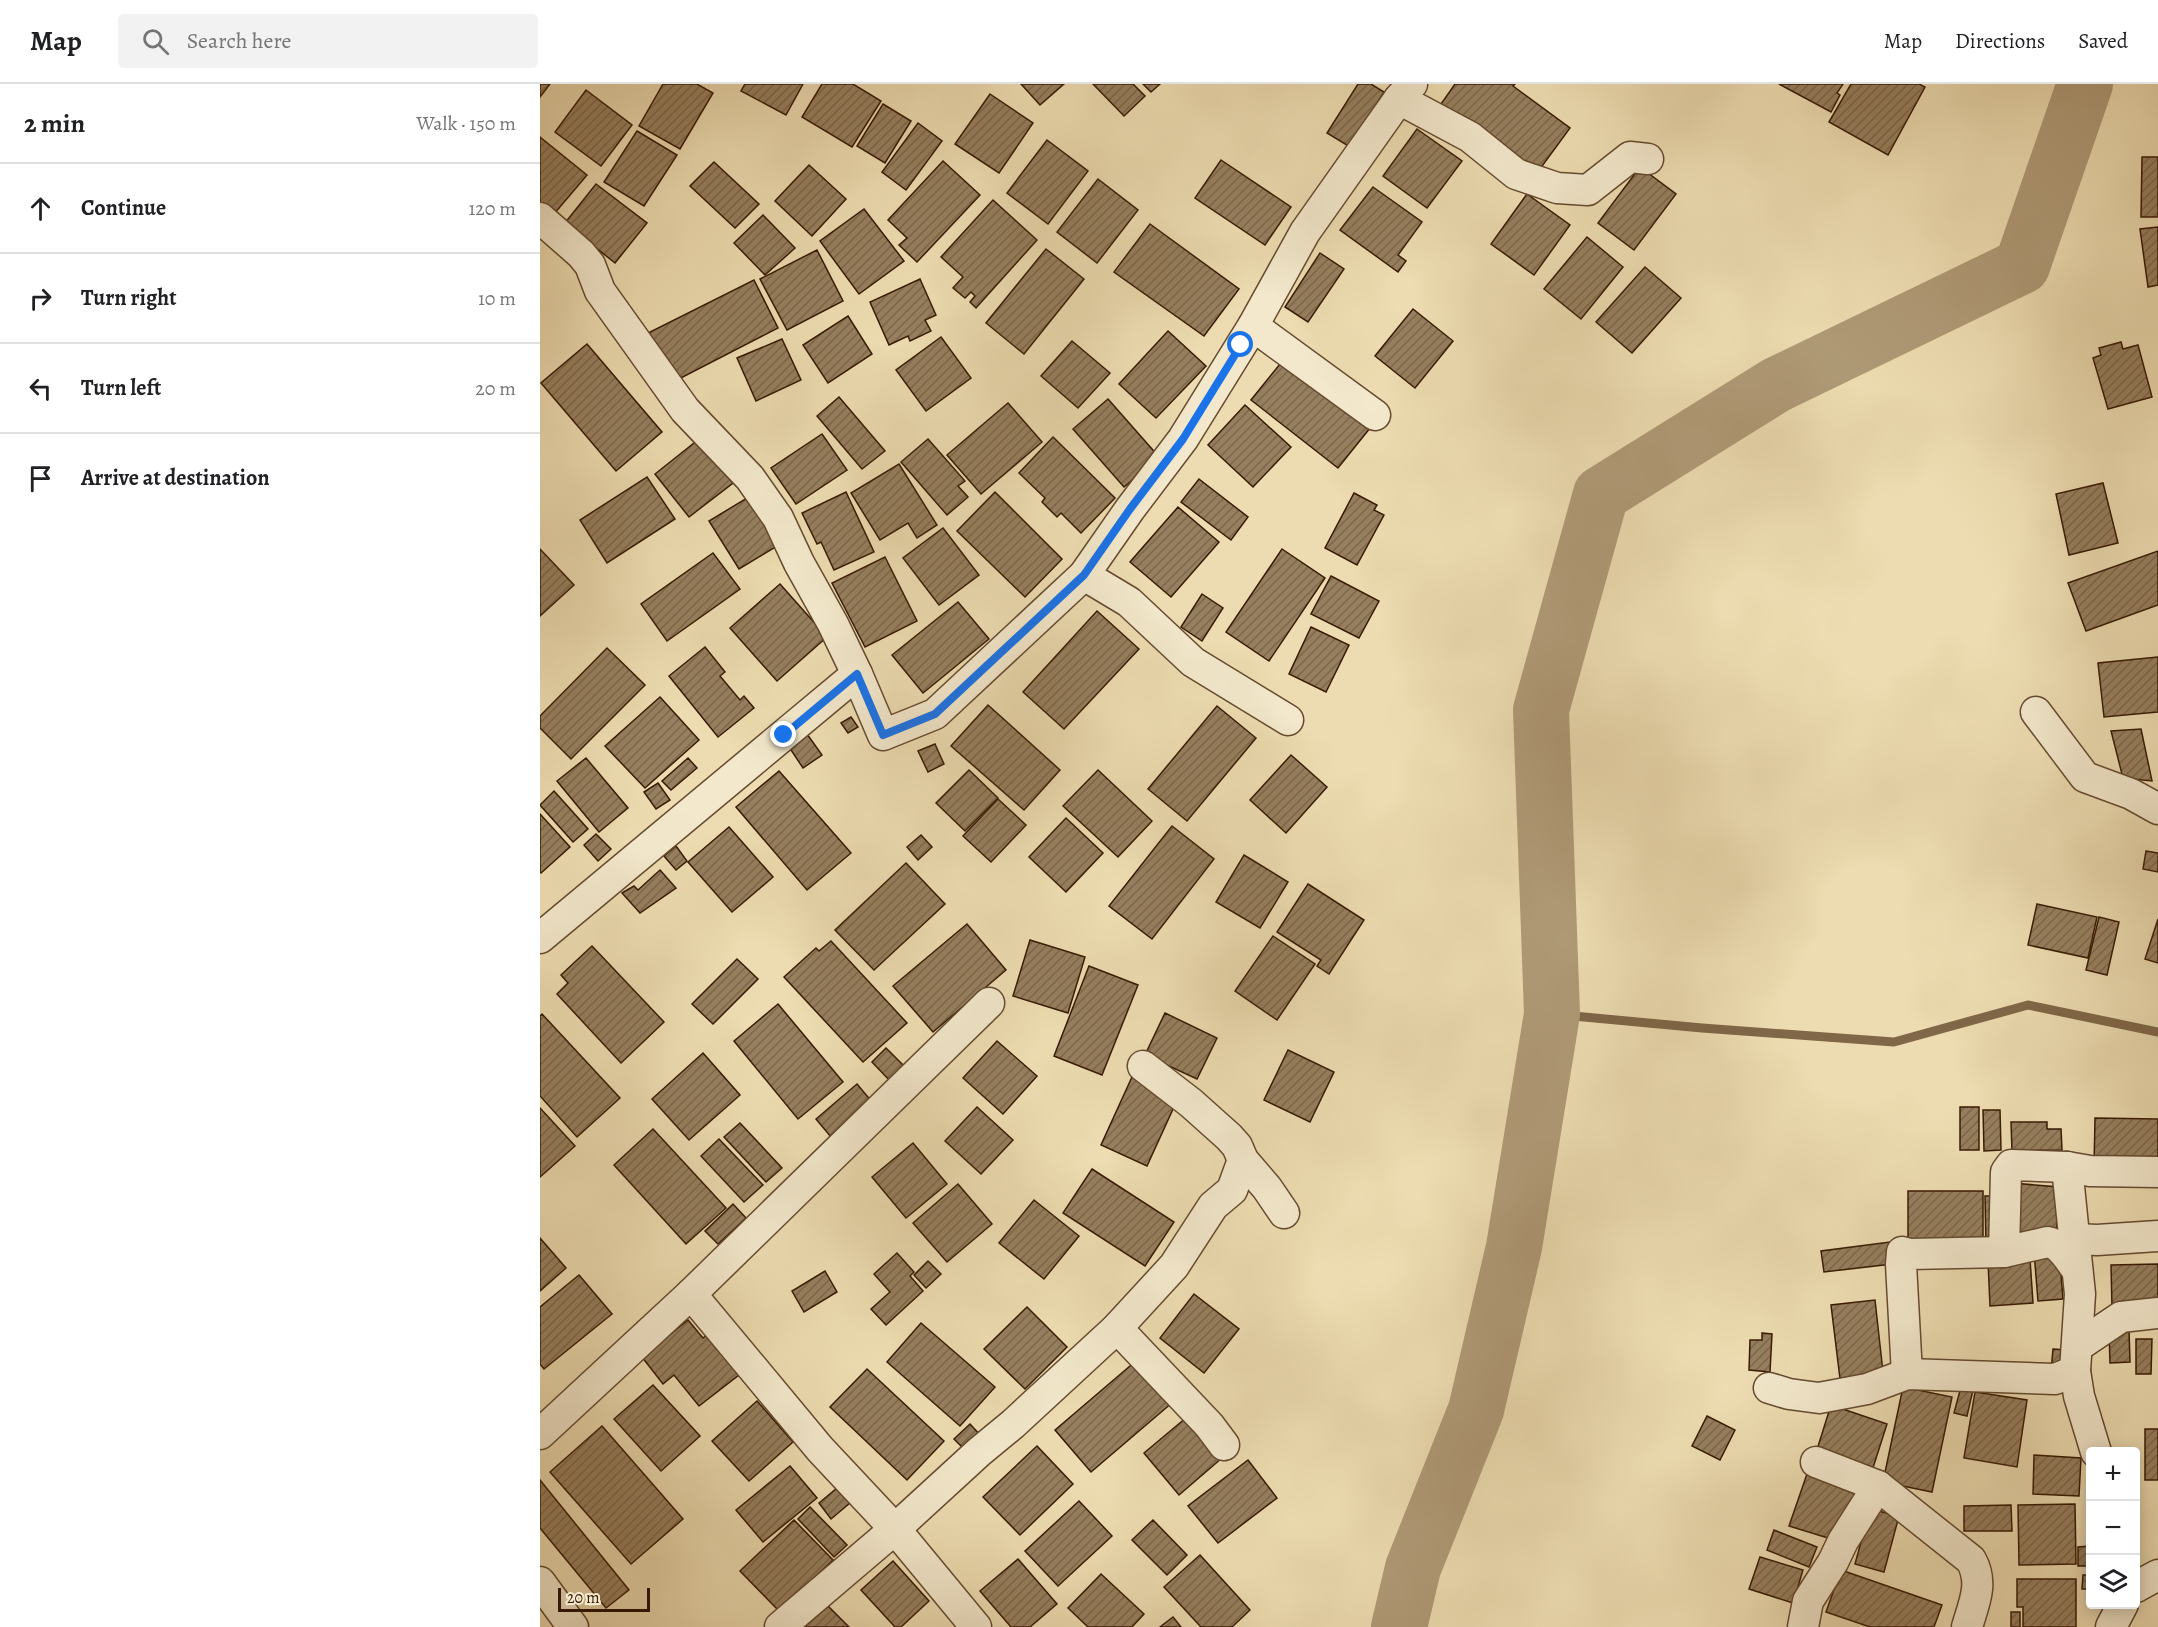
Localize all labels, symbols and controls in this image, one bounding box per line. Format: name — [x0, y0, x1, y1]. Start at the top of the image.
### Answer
search box — [118, 14, 538, 68]
text: Map — [30, 22, 82, 60]
icon: search — [139, 25, 172, 58]
text: Search here — [187, 26, 291, 56]
text: Map — [1884, 27, 1922, 55]
text: Directions — [1955, 27, 2045, 55]
text: Saved — [2078, 27, 2128, 55]
text: 2 min — [24, 106, 85, 141]
text: Walk · 150 m — [416, 110, 516, 137]
icon: ahead — [24, 192, 57, 225]
text: Continue — [81, 193, 166, 223]
text: 120 m — [468, 195, 516, 222]
icon: right — [24, 282, 57, 315]
text: Turn right — [81, 283, 177, 313]
text: 10 m — [478, 285, 516, 312]
route start — [1227, 331, 1253, 357]
icon: left — [24, 372, 57, 405]
text: Turn left — [81, 373, 161, 403]
text: 20 m — [475, 375, 516, 402]
icon: arrive — [24, 462, 57, 495]
text: Arrive at destination — [81, 463, 270, 493]
route end — [770, 721, 796, 747]
map controls — [2086, 1447, 2140, 1609]
button: + — [2086, 1447, 2140, 1501]
button: − — [2086, 1501, 2140, 1555]
button: layers — [2086, 1555, 2140, 1609]
scale bar — [558, 1585, 650, 1612]
text: 20 m — [567, 1587, 600, 1609]

